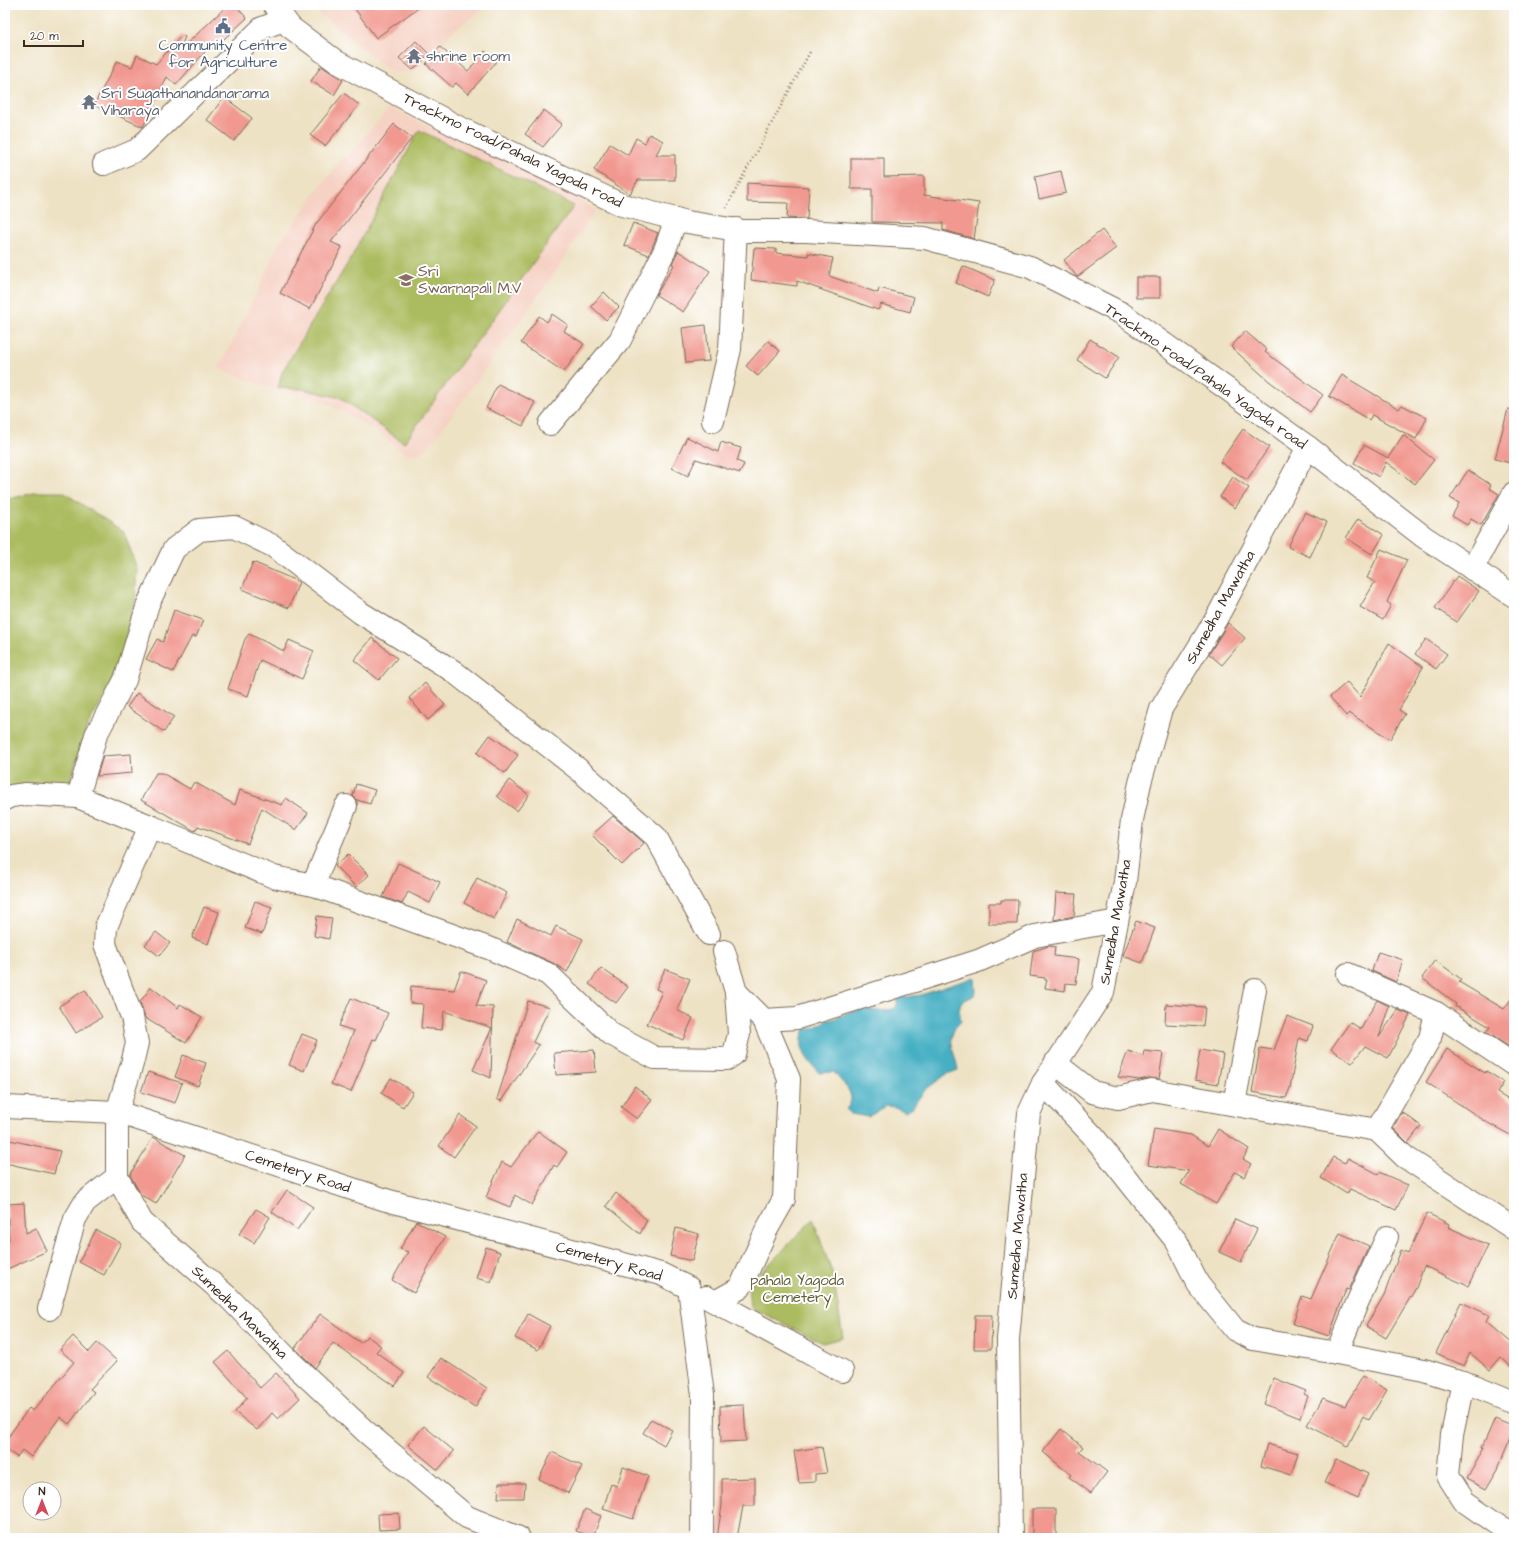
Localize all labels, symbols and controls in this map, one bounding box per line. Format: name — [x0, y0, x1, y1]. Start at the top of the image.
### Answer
public building icon: Community Centre for Agriculture — [214, 17, 232, 35]
scale bar — [24, 22, 83, 48]
text: 20 m — [30, 28, 59, 45]
place label: Community Centre for Agriculture — [159, 35, 287, 74]
place label: shrine room — [426, 46, 510, 67]
temple icon: shrine room — [405, 47, 423, 65]
place label: Sri Sugathanandanarama Viharaya — [101, 83, 270, 122]
street label: Trackmo road/Pahala Yagoda road — [399, 88, 627, 214]
temple icon: Sri Sugathanandanarama Viharaya — [80, 93, 98, 111]
place label: Sri Swarnapali M.V — [418, 261, 522, 299]
school or university icon: Sri Swarnapali M.V — [397, 271, 415, 289]
street label: Trackmo road/Pahala Yagoda road — [1100, 298, 1311, 456]
street label: Sumedha Mawatha — [1181, 546, 1261, 668]
street label: Sumedha Mawatha — [1094, 858, 1137, 986]
street label: Cemetery Road — [242, 1145, 354, 1199]
street label: Sumedha Mawatha — [1002, 1172, 1034, 1300]
street label: Cemetery Road — [553, 1236, 665, 1288]
street label: Sumedha Mawatha — [187, 1261, 293, 1364]
park label: pahala Yagoda Cemetery — [750, 1270, 844, 1309]
north arrow — [22, 1481, 62, 1521]
text: N — [39, 1484, 46, 1499]

